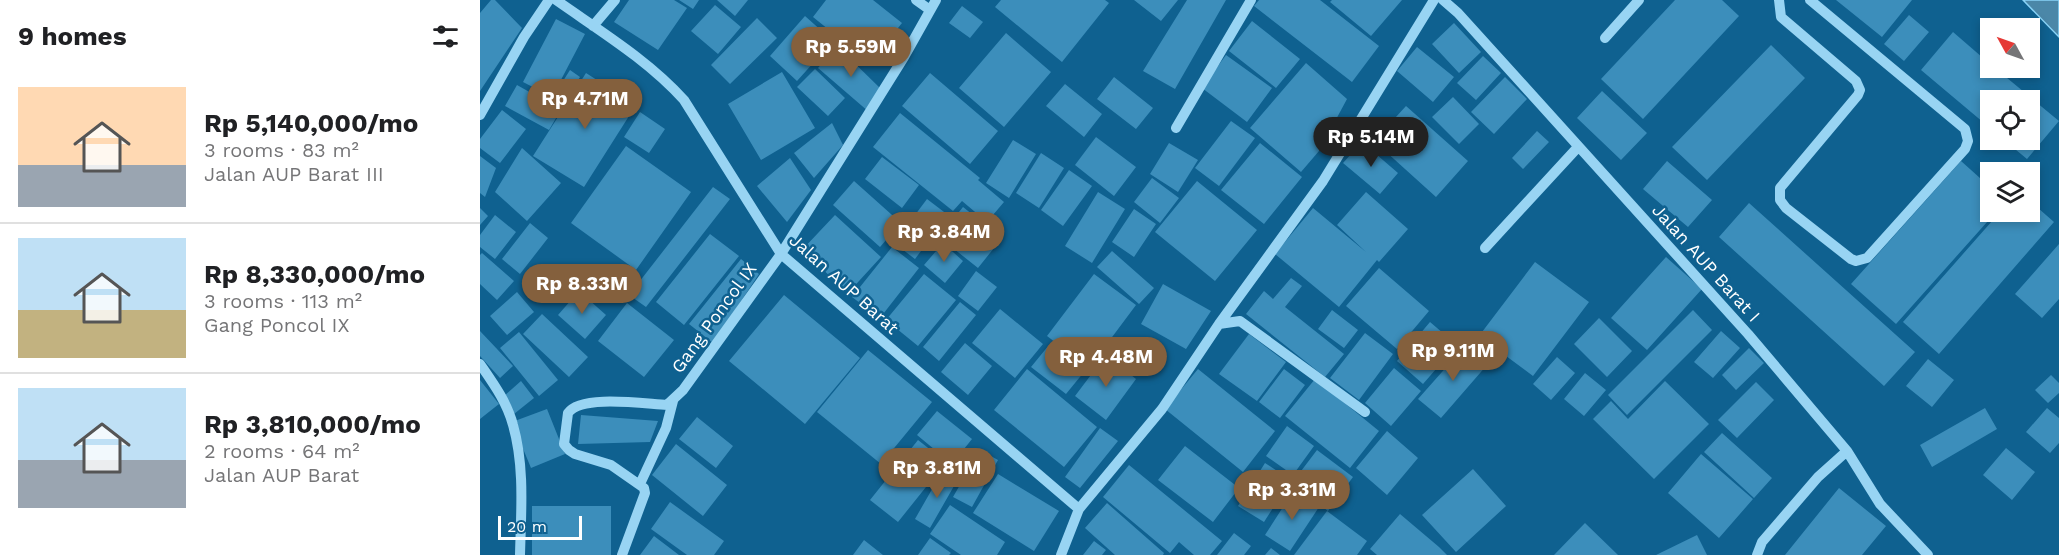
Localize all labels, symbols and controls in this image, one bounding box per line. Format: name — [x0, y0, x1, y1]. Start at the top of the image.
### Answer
north arrow — [1980, 18, 2040, 78]
map controls — [1980, 18, 2040, 222]
icon: filters — [429, 20, 462, 53]
text: 9 homes — [18, 21, 127, 51]
pin: Rp 5.59M — [789, 27, 913, 78]
text: Rp 5.59M — [805, 34, 897, 58]
pin: Rp 4.71M — [523, 79, 647, 130]
text: Rp 4.71M — [541, 86, 629, 110]
button: locate — [1980, 90, 2040, 150]
text: Rp 5,140,000/mo — [204, 108, 418, 138]
icon: home — [66, 111, 138, 183]
pin: Rp 5.14M — [1309, 117, 1433, 168]
text: Rp 5.14M — [1327, 124, 1415, 148]
text: 3 rooms · 83 m² — [204, 138, 359, 162]
text: Jalan AUP Barat III — [204, 162, 384, 186]
button: layers — [1980, 162, 2040, 222]
street label: Jalan AUP Barat I — [1648, 199, 1765, 326]
pin: Rp 3.84M — [882, 212, 1006, 263]
text: Rp 3.84M — [897, 219, 991, 243]
street label: Jalan AUP Barat — [785, 229, 904, 338]
street label: Gang Poncol IX — [667, 258, 761, 377]
text: Rp 8,330,000/mo — [204, 259, 425, 289]
icon: home — [66, 262, 138, 334]
pin: Rp 8.33M — [520, 264, 644, 315]
text: Rp 8.33M — [536, 271, 628, 295]
text: 3 rooms · 113 m² — [204, 289, 362, 313]
text: Gang Poncol IX — [204, 313, 349, 337]
pin: Rp 9.11M — [1391, 331, 1515, 382]
pin: Rp 4.48M — [1044, 337, 1168, 388]
text: Rp 9.11M — [1411, 338, 1495, 362]
text: Rp 4.48M — [1059, 344, 1153, 368]
text: Rp 3,810,000/mo — [204, 409, 421, 439]
icon: home — [66, 412, 138, 484]
text: 2 rooms · 64 m² — [204, 439, 360, 463]
pin: Rp 3.81M — [875, 448, 999, 499]
text: Rp 3.81M — [892, 455, 982, 479]
text: Jalan AUP Barat — [204, 463, 359, 487]
pin: Rp 3.31M — [1230, 470, 1354, 521]
text: Rp 3.31M — [1248, 477, 1336, 501]
scale bar — [498, 513, 582, 540]
text: 20 m — [507, 517, 547, 536]

